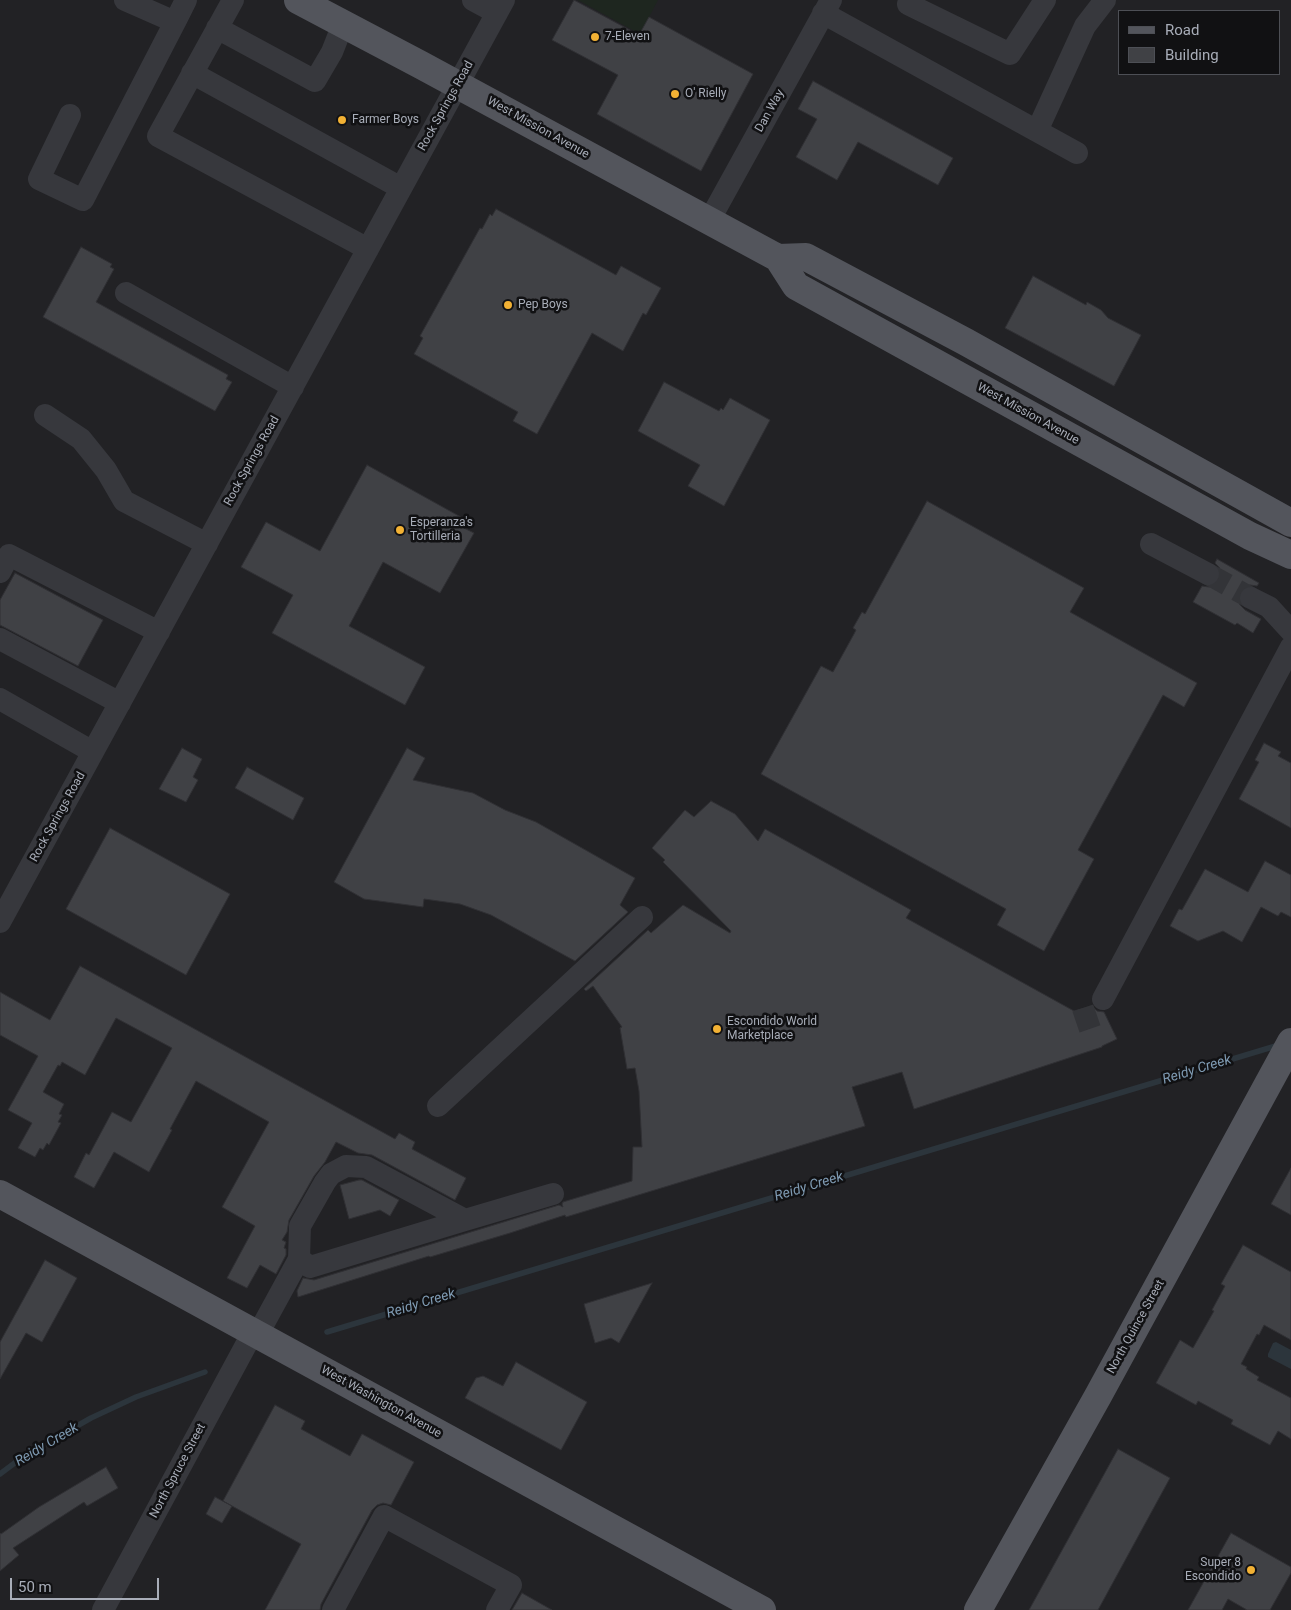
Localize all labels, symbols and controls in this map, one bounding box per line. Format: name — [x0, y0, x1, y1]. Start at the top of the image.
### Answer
legend — [1118, 10, 1281, 75]
text: Road — [1165, 21, 1199, 39]
place label: 7-Eleven — [605, 30, 650, 44]
marker: 7-Eleven — [589, 31, 601, 43]
text: Building — [1165, 46, 1219, 64]
street label: Rock Springs Road — [415, 59, 477, 153]
place label: O' Rielly — [685, 87, 727, 101]
street label: Dan Way — [752, 87, 788, 135]
marker: O' Rielly — [669, 88, 681, 100]
street label: West Mission Avenue — [485, 94, 591, 162]
place label: Farmer Boys — [352, 113, 419, 127]
marker: Farmer Boys — [336, 114, 348, 126]
place label: Pep Boys — [518, 298, 568, 312]
marker: Pep Boys — [502, 299, 514, 311]
street label: West Mission Avenue — [975, 380, 1081, 448]
street label: Rock Springs Road — [221, 414, 283, 508]
place label: Esperanza's Tortilleria — [410, 516, 473, 544]
marker: Esperanza's Tortilleria — [394, 524, 406, 536]
street label: Rock Springs Road — [27, 770, 89, 864]
place label: Escondido World Marketplace — [727, 1015, 817, 1043]
marker: Escondido World Marketplace — [711, 1023, 723, 1035]
water label: Reidy Creek — [1161, 1052, 1233, 1088]
water label: Reidy Creek — [773, 1169, 845, 1205]
street label: North Quince Street — [1104, 1278, 1168, 1376]
water label: Reidy Creek — [385, 1286, 457, 1322]
street label: West Washington Avenue — [318, 1363, 444, 1441]
water label: Reidy Creek — [12, 1420, 82, 1470]
street label: North Spruce Street — [147, 1421, 209, 1521]
place label: Super 8 Escondido — [1185, 1556, 1241, 1584]
marker: Super 8 Escondido — [1245, 1564, 1257, 1576]
scale bar — [12, 1568, 161, 1600]
text: 50 m — [18, 1578, 52, 1596]

